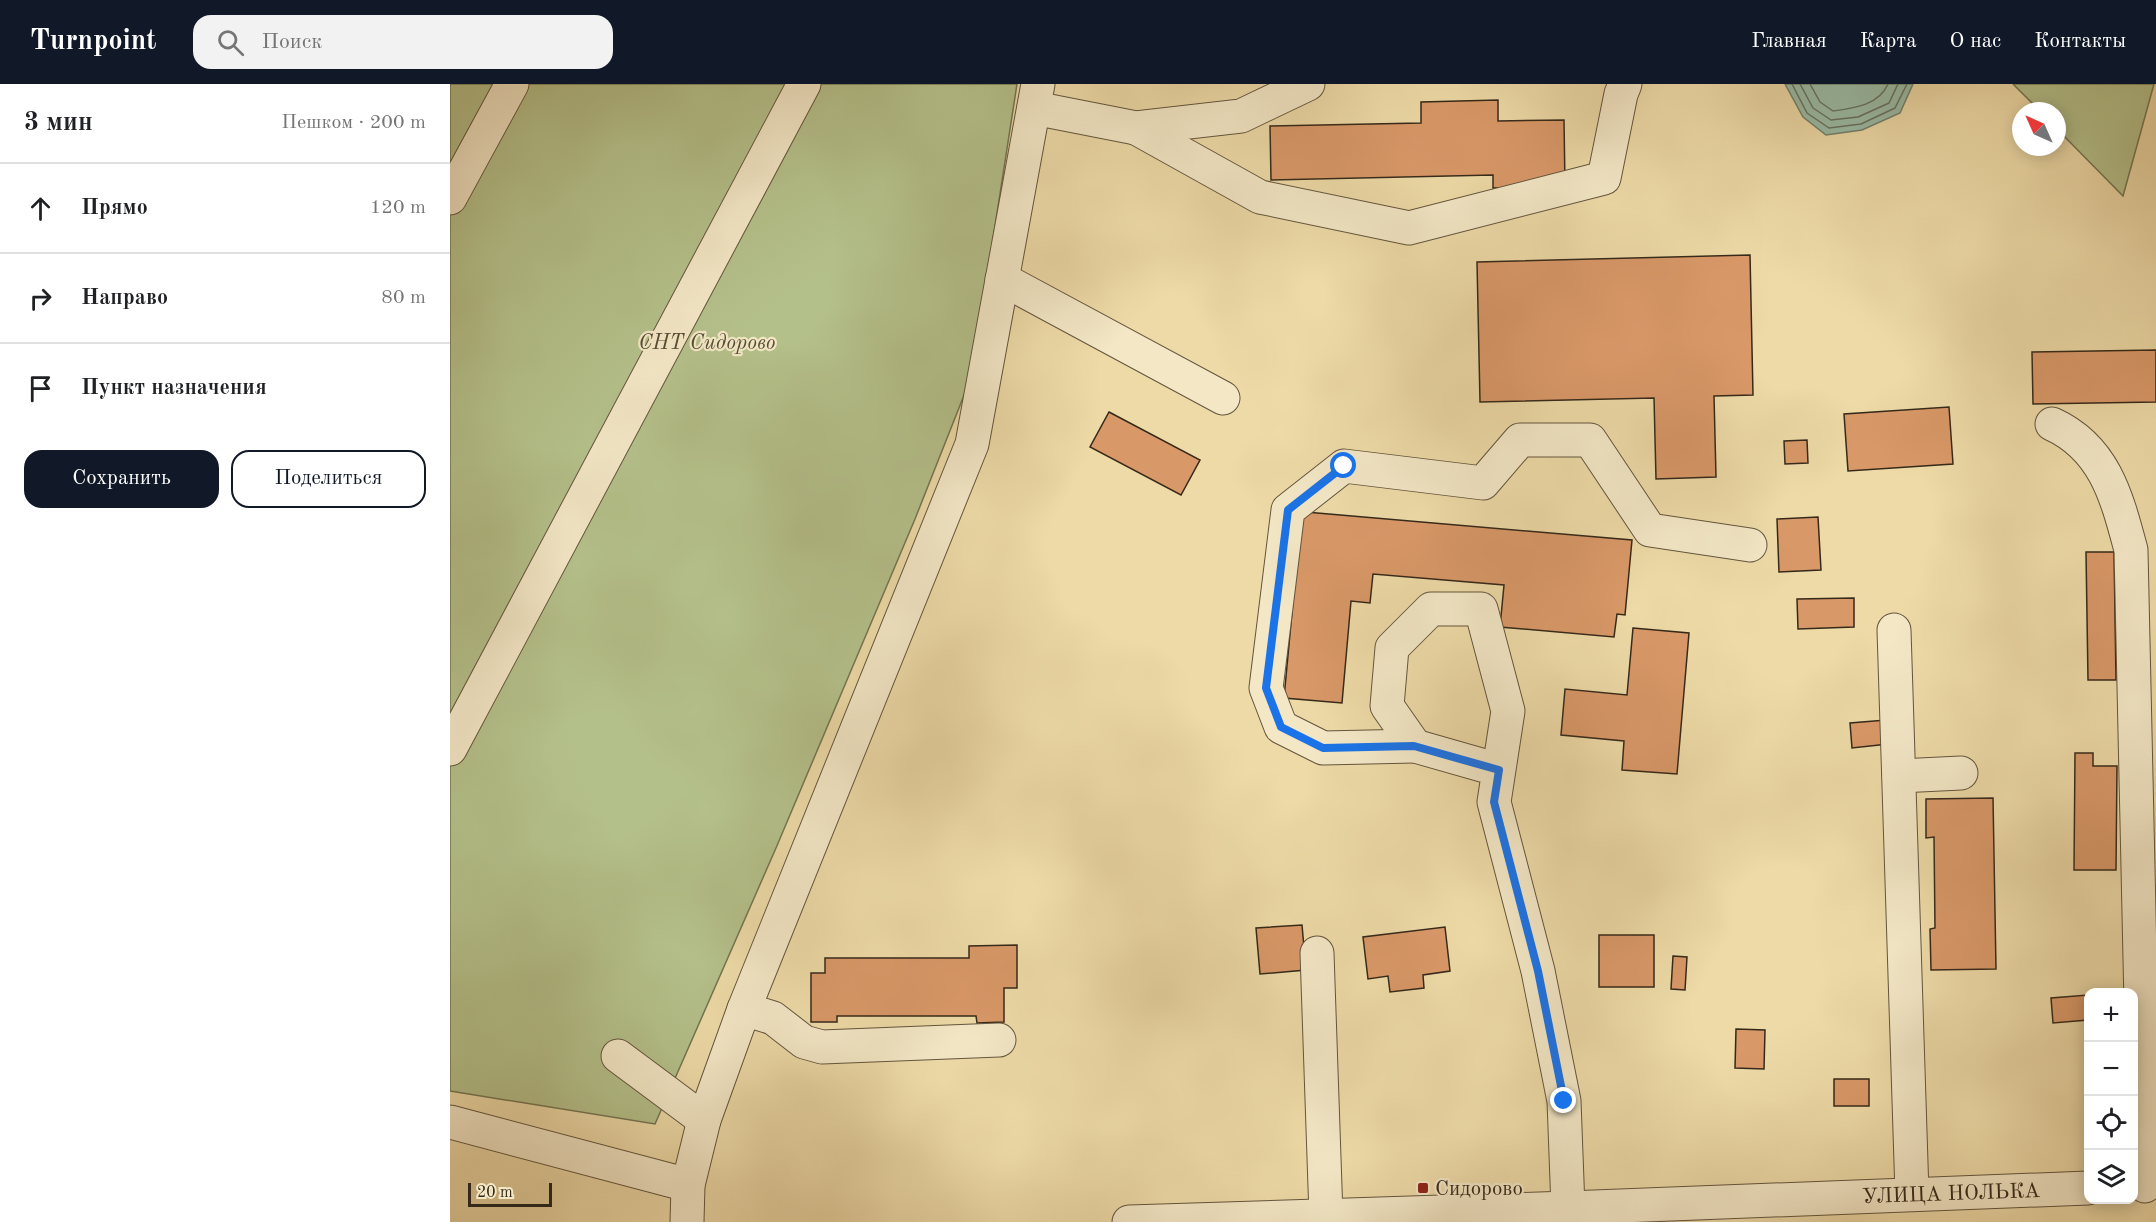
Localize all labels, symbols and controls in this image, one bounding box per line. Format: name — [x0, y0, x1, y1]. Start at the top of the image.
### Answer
search box — [193, 15, 613, 69]
icon: search — [214, 26, 247, 59]
text: Turnpoint — [30, 28, 157, 56]
text: Поиск — [262, 31, 322, 53]
text: Главная — [1751, 31, 1827, 52]
text: Карта — [1860, 31, 1917, 52]
text: О нас — [1950, 31, 2001, 52]
text: Контакты — [2034, 31, 2126, 52]
north arrow — [2012, 102, 2066, 156]
text: 3 мин — [24, 110, 93, 136]
text: Пешком · 200 m — [281, 113, 426, 133]
icon: ahead — [24, 192, 57, 225]
text: Прямо — [81, 197, 148, 219]
text: 120 m — [370, 198, 426, 218]
icon: right — [24, 282, 57, 315]
text: Направо — [81, 287, 168, 309]
text: 80 m — [381, 288, 426, 308]
park label: СНТ Сидорово — [638, 333, 776, 354]
icon: arrive — [24, 372, 57, 405]
text: Пункт назначения — [81, 377, 267, 399]
button: Сохранить — [24, 450, 219, 508]
button: Поделиться — [231, 450, 426, 508]
route start — [1330, 452, 1356, 478]
map controls — [2084, 988, 2138, 1204]
button: + — [2084, 988, 2138, 1042]
button: − — [2084, 1042, 2138, 1096]
route end — [1550, 1087, 1576, 1113]
button: locate — [2084, 1096, 2138, 1150]
button: layers — [2084, 1150, 2138, 1204]
place label: Сидорово — [1435, 1179, 1523, 1200]
scale bar — [468, 1180, 552, 1208]
marker: Сидорово — [1416, 1181, 1430, 1195]
street label: УЛИЦА НОЛЬКА — [1862, 1181, 2041, 1208]
text: 20 m — [477, 1185, 513, 1201]

